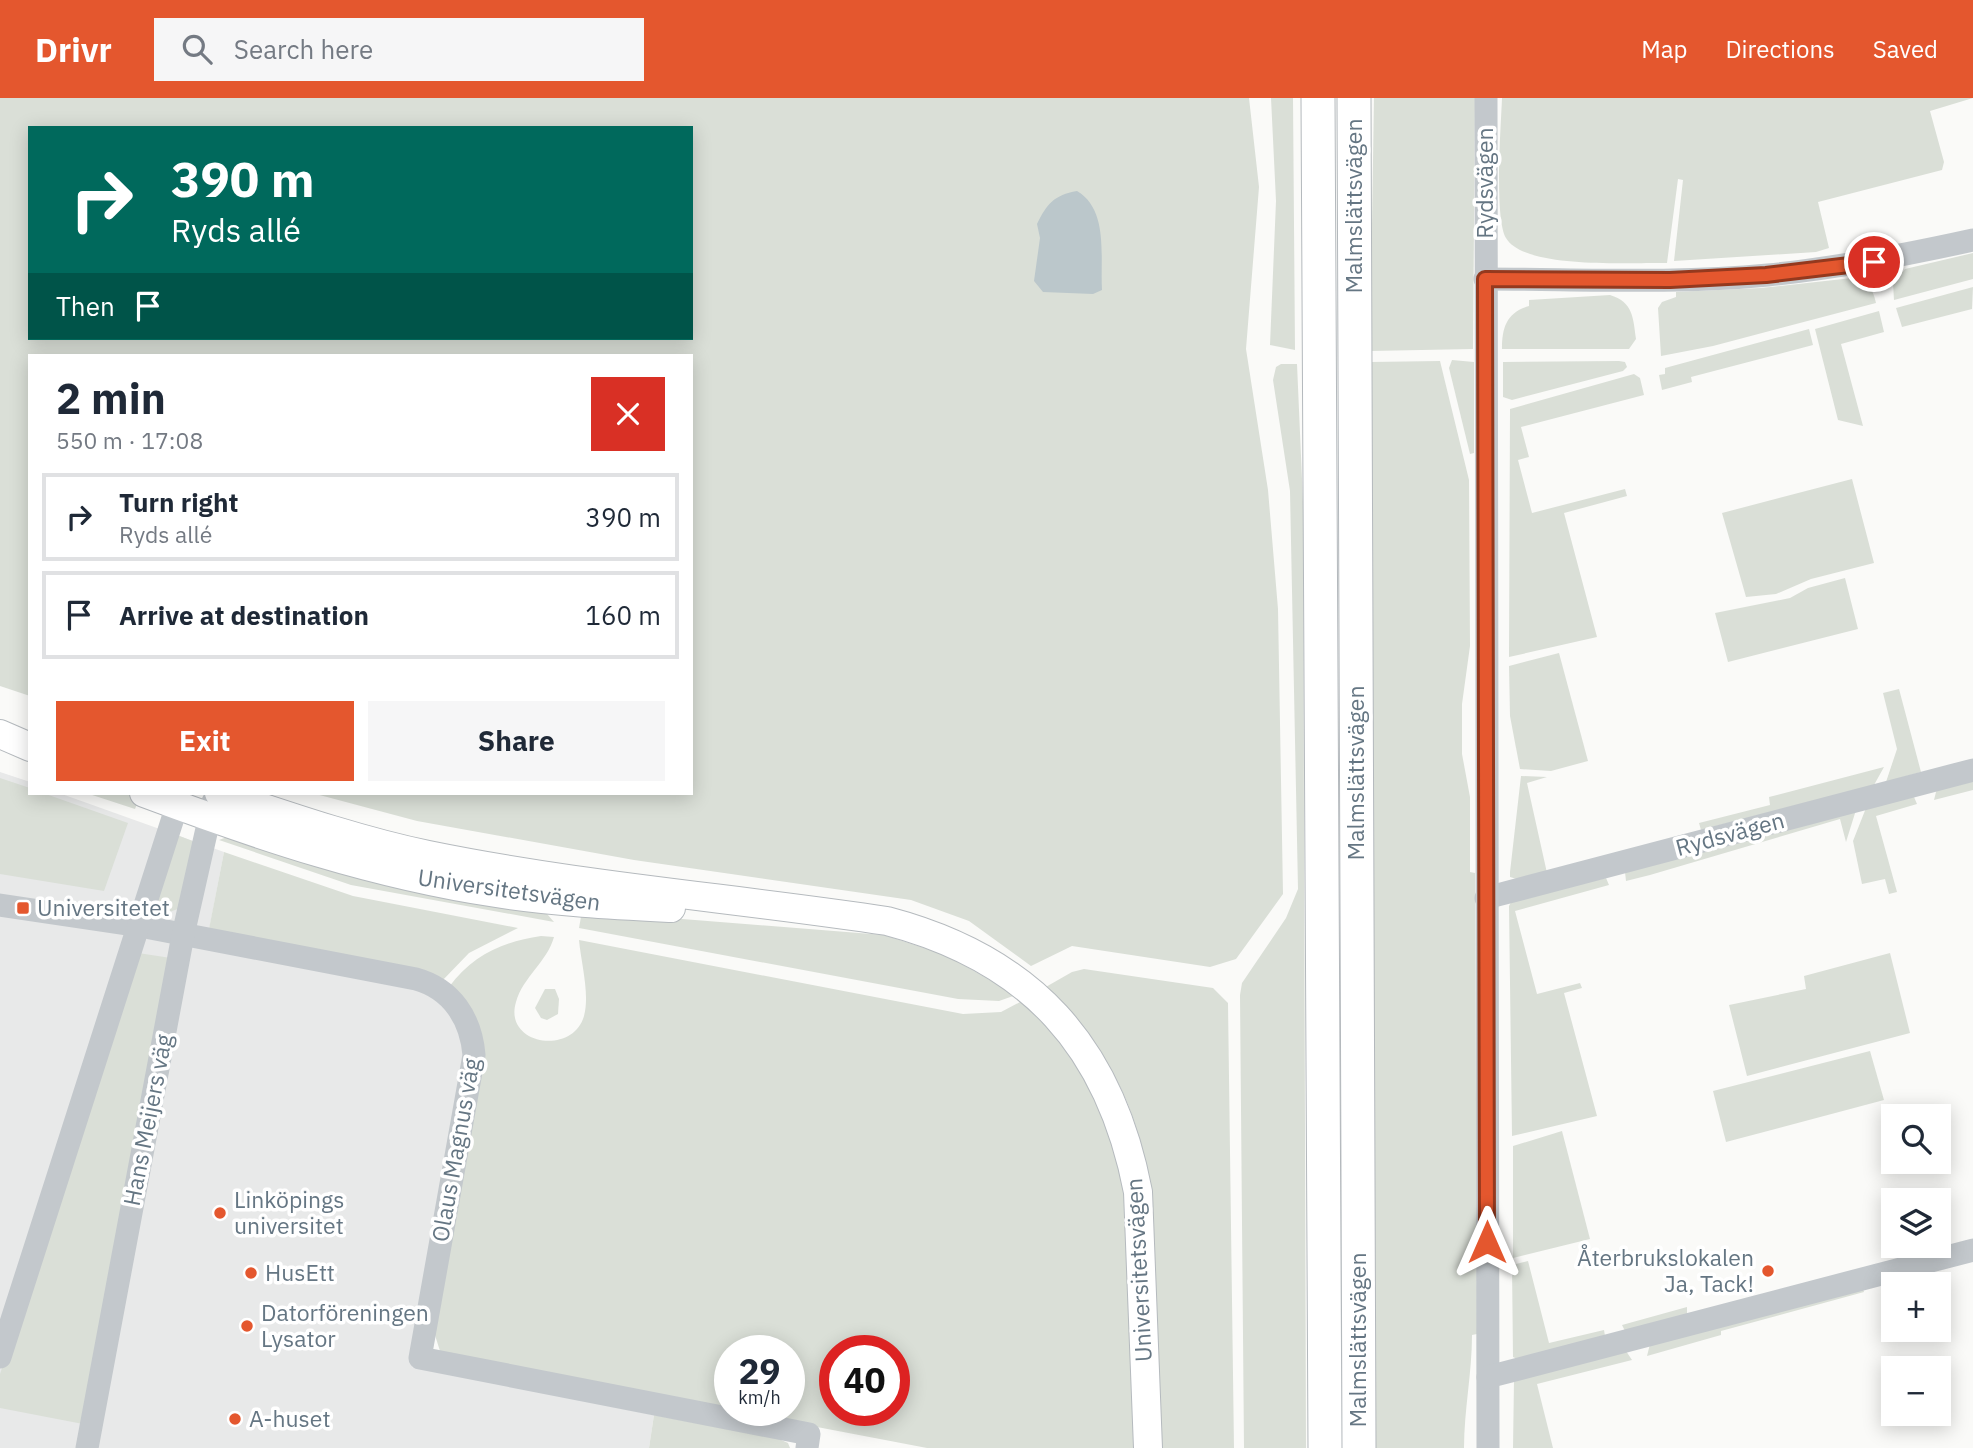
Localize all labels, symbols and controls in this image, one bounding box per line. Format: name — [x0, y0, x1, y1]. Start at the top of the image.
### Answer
search box — [154, 18, 644, 81]
text: Drivr — [35, 28, 112, 71]
icon: search — [178, 30, 216, 68]
text: Search here — [234, 32, 373, 66]
text: Map — [1641, 33, 1687, 65]
text: Directions — [1725, 33, 1835, 65]
text: Saved — [1873, 33, 1938, 65]
street label: Malmslättsvägen — [1338, 119, 1368, 293]
street label: Rydsvägen — [1469, 127, 1499, 239]
text: 390 m — [171, 147, 315, 210]
icon: right — [56, 154, 147, 245]
text: Ryds allé — [171, 209, 301, 251]
pin — [1844, 232, 1904, 292]
icon: arrive — [1855, 243, 1893, 281]
icon: arrive — [129, 287, 167, 325]
text: Then — [56, 289, 115, 323]
text: 2 min — [56, 371, 166, 426]
button: close — [591, 377, 665, 451]
text: 550 m · 17:08 — [56, 425, 203, 455]
text: Turn right — [119, 485, 238, 519]
icon: right — [60, 498, 98, 536]
text: 390 m — [585, 500, 661, 534]
text: Ryds allé — [119, 519, 212, 549]
icon: arrive — [60, 596, 98, 634]
text: Arrive at destination — [119, 598, 369, 632]
text: 160 m — [585, 598, 661, 632]
street label: Malmslättsvägen — [1340, 686, 1370, 860]
button: Exit — [56, 701, 354, 781]
button: Share — [368, 701, 665, 781]
street label: Rydsvägen — [1672, 804, 1787, 862]
street label: Universitetsvägen — [416, 861, 602, 917]
place label: Universitetet — [37, 892, 170, 922]
marker: Universitetet — [15, 900, 31, 916]
street label: Hans Meijers väg — [116, 1031, 178, 1208]
street label: Olaus Magnus väg — [424, 1056, 486, 1244]
map controls — [1881, 1104, 1951, 1426]
button: search — [1881, 1104, 1951, 1174]
street label: Universitetsvägen — [1118, 1177, 1158, 1363]
place label: Linköpings universitet — [234, 1184, 344, 1240]
button: layers — [1881, 1188, 1951, 1258]
marker: Linköpings universitet — [212, 1205, 228, 1221]
position arrow — [1450, 1205, 1524, 1279]
place label: Återbrukslokalen Ja, Tack! — [1577, 1242, 1754, 1298]
street label: Malmslättsvägen — [1342, 1253, 1372, 1427]
place label: HusEtt — [265, 1257, 335, 1287]
marker: Återbrukslokalen Ja, Tack! — [1760, 1263, 1776, 1279]
marker: HusEtt — [243, 1265, 259, 1281]
button: + — [1881, 1272, 1951, 1342]
place label: Datorföreningen Lysator — [261, 1297, 429, 1353]
marker: Datorföreningen Lysator — [239, 1318, 255, 1334]
speed limit sign: 40 — [819, 1335, 910, 1426]
text: 29 — [738, 1348, 781, 1394]
button: − — [1881, 1356, 1951, 1426]
text: km/h — [738, 1386, 781, 1409]
place label: A-huset — [249, 1403, 331, 1433]
marker: A-huset — [227, 1411, 243, 1427]

